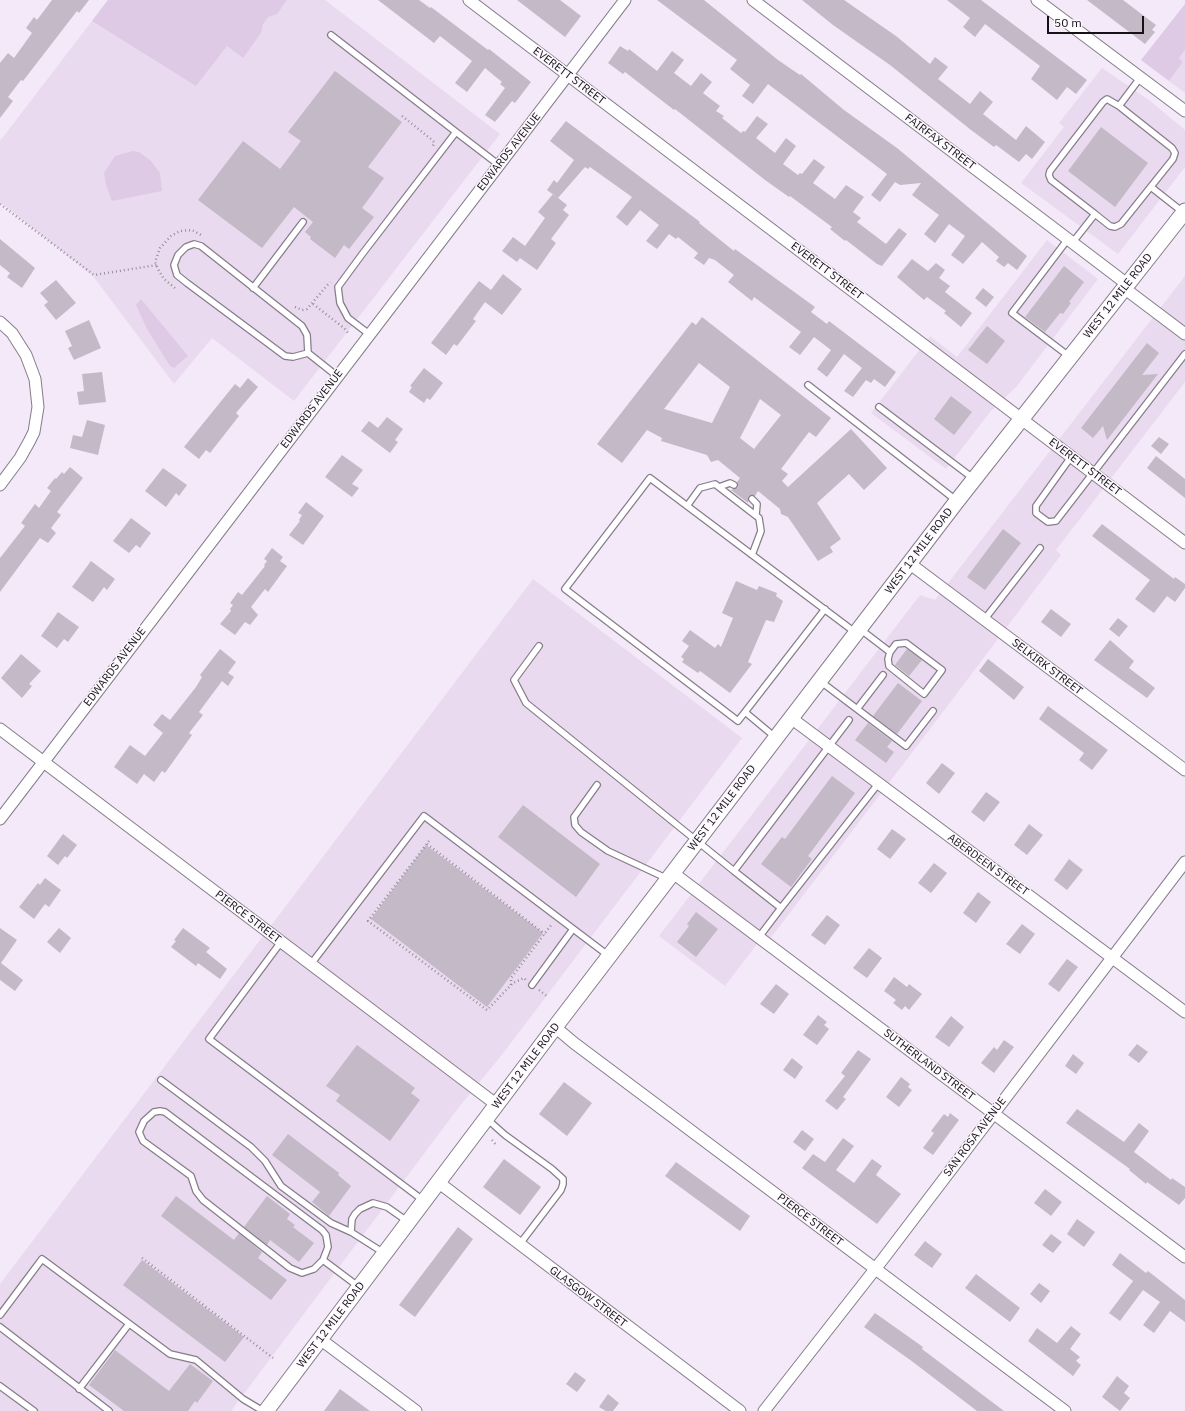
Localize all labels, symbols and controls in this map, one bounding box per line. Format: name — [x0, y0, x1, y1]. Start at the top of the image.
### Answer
scale bar — [1049, 8, 1146, 34]
text: 50 m — [1054, 15, 1082, 30]
street label: EVERETT STREET — [530, 45, 608, 107]
street label: EDWARDS AVENUE — [474, 110, 544, 194]
street label: FAIRFAX STREET — [902, 111, 978, 173]
street label: EVERETT STREET — [788, 240, 866, 302]
street label: WEST 12 MILE ROAD — [1081, 251, 1155, 341]
street label: EDWARDS AVENUE — [278, 367, 346, 451]
street label: EVERETT STREET — [1046, 436, 1124, 498]
street label: WEST 12 MILE ROAD — [882, 506, 956, 596]
street label: EDWARDS AVENUE — [81, 625, 149, 709]
street label: SELKIRK STREET — [1009, 636, 1085, 698]
street label: WEST 12 MILE ROAD — [685, 763, 759, 853]
street label: ABERDEEN STREET — [945, 831, 1031, 899]
street label: PIERCE STREET — [213, 888, 283, 946]
street label: WEST 12 MILE ROAD — [489, 1021, 563, 1111]
street label: SUTHERLAND STREET — [881, 1026, 977, 1104]
street label: SAN ROSA AVENUE — [941, 1095, 1009, 1179]
street label: PIERCE STREET — [775, 1191, 845, 1249]
street label: GLASGOW STREET — [547, 1264, 629, 1330]
street label: WEST 12 MILE ROAD — [294, 1280, 368, 1370]

